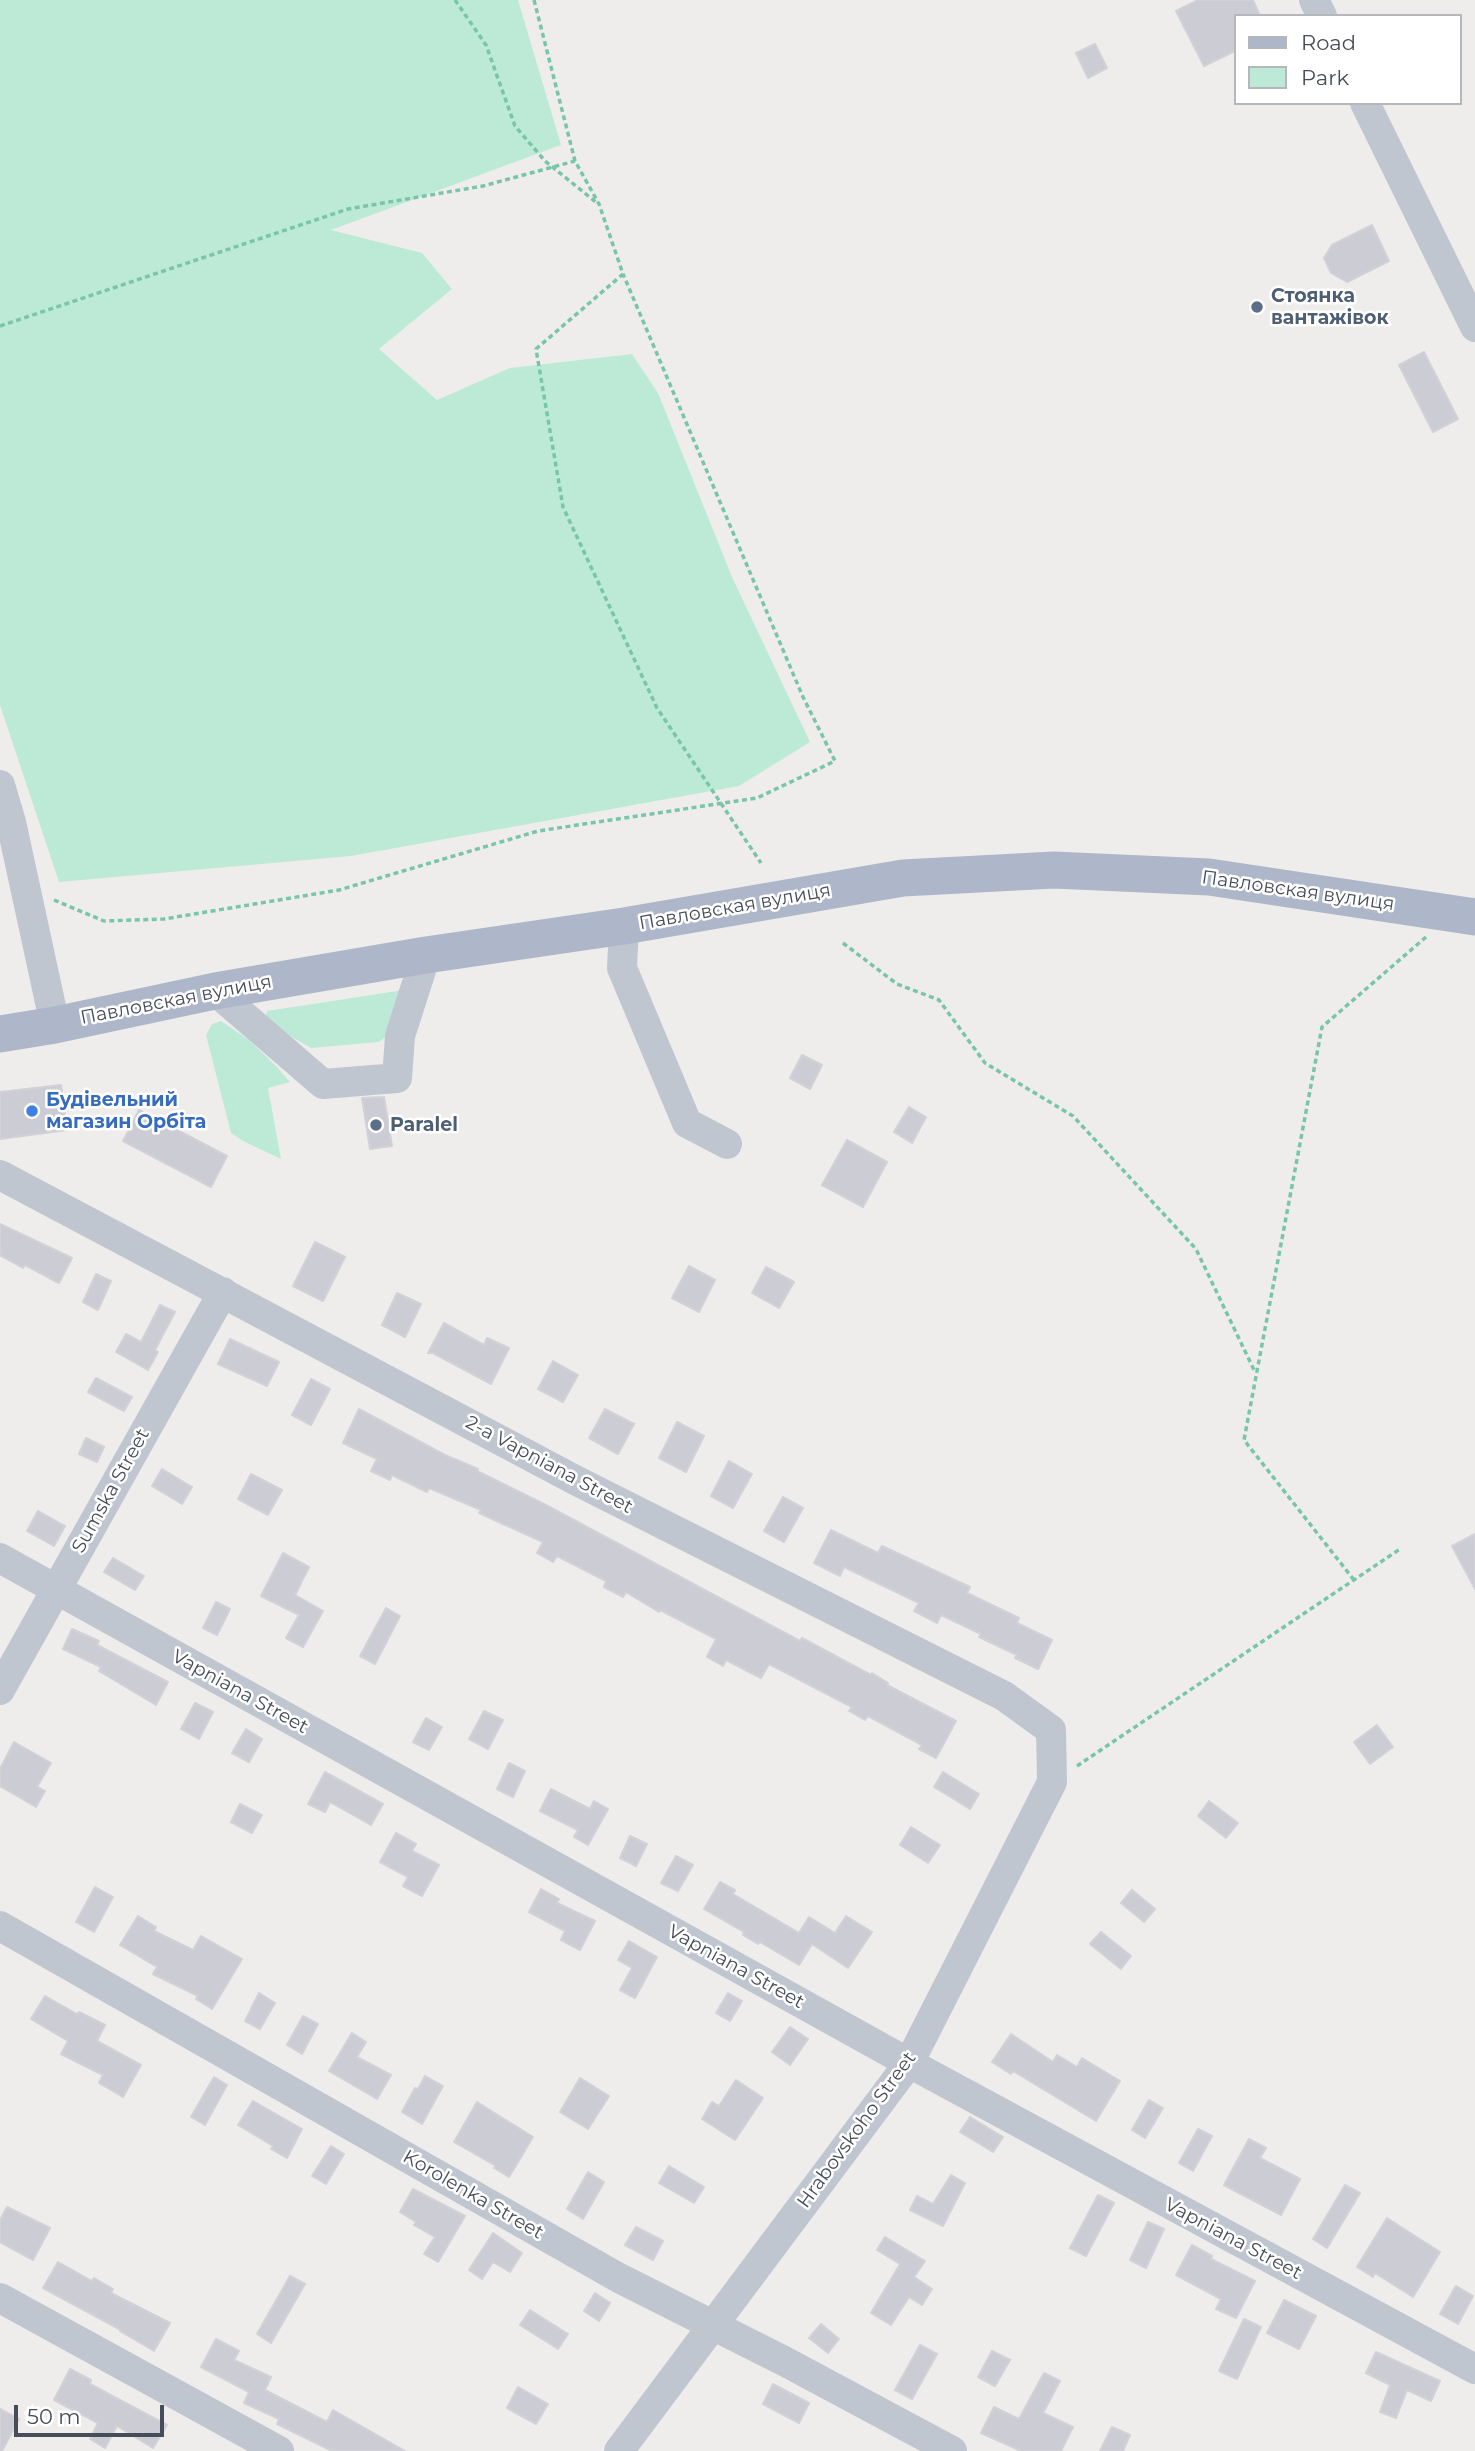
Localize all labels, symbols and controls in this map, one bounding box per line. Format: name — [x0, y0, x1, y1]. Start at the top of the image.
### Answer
legend — [1234, 14, 1461, 105]
text: Road — [1301, 30, 1356, 55]
text: Park — [1301, 65, 1349, 90]
place label: Стоянка вантажівок — [1271, 285, 1389, 329]
marker: Стоянка вантажівок — [1249, 299, 1265, 315]
street label: Павловская вулиця — [1200, 866, 1396, 916]
street label: Павловская вулиця — [637, 879, 833, 935]
street label: Павловская вулиця — [78, 970, 274, 1030]
place label: Будівельний магазин Орбіта — [46, 1089, 206, 1133]
marker: Будівельний магазин Орбіта — [24, 1103, 40, 1119]
place label: Paralel — [390, 1114, 458, 1136]
marker: Paralel — [368, 1117, 384, 1133]
street label: 2-a Vapniana Street — [462, 1411, 636, 1519]
street label: Sumska Street — [67, 1425, 155, 1557]
street label: Vapniana Street — [168, 1645, 312, 1739]
street label: Vapniana Street — [664, 1920, 808, 2014]
street label: Hrabovskoho Street — [793, 2047, 921, 2213]
street label: Korolenka Street — [399, 2146, 547, 2244]
street label: Vapniana Street — [1161, 2193, 1305, 2285]
scale bar — [18, 2392, 168, 2436]
text: 50 m — [27, 2404, 81, 2429]

